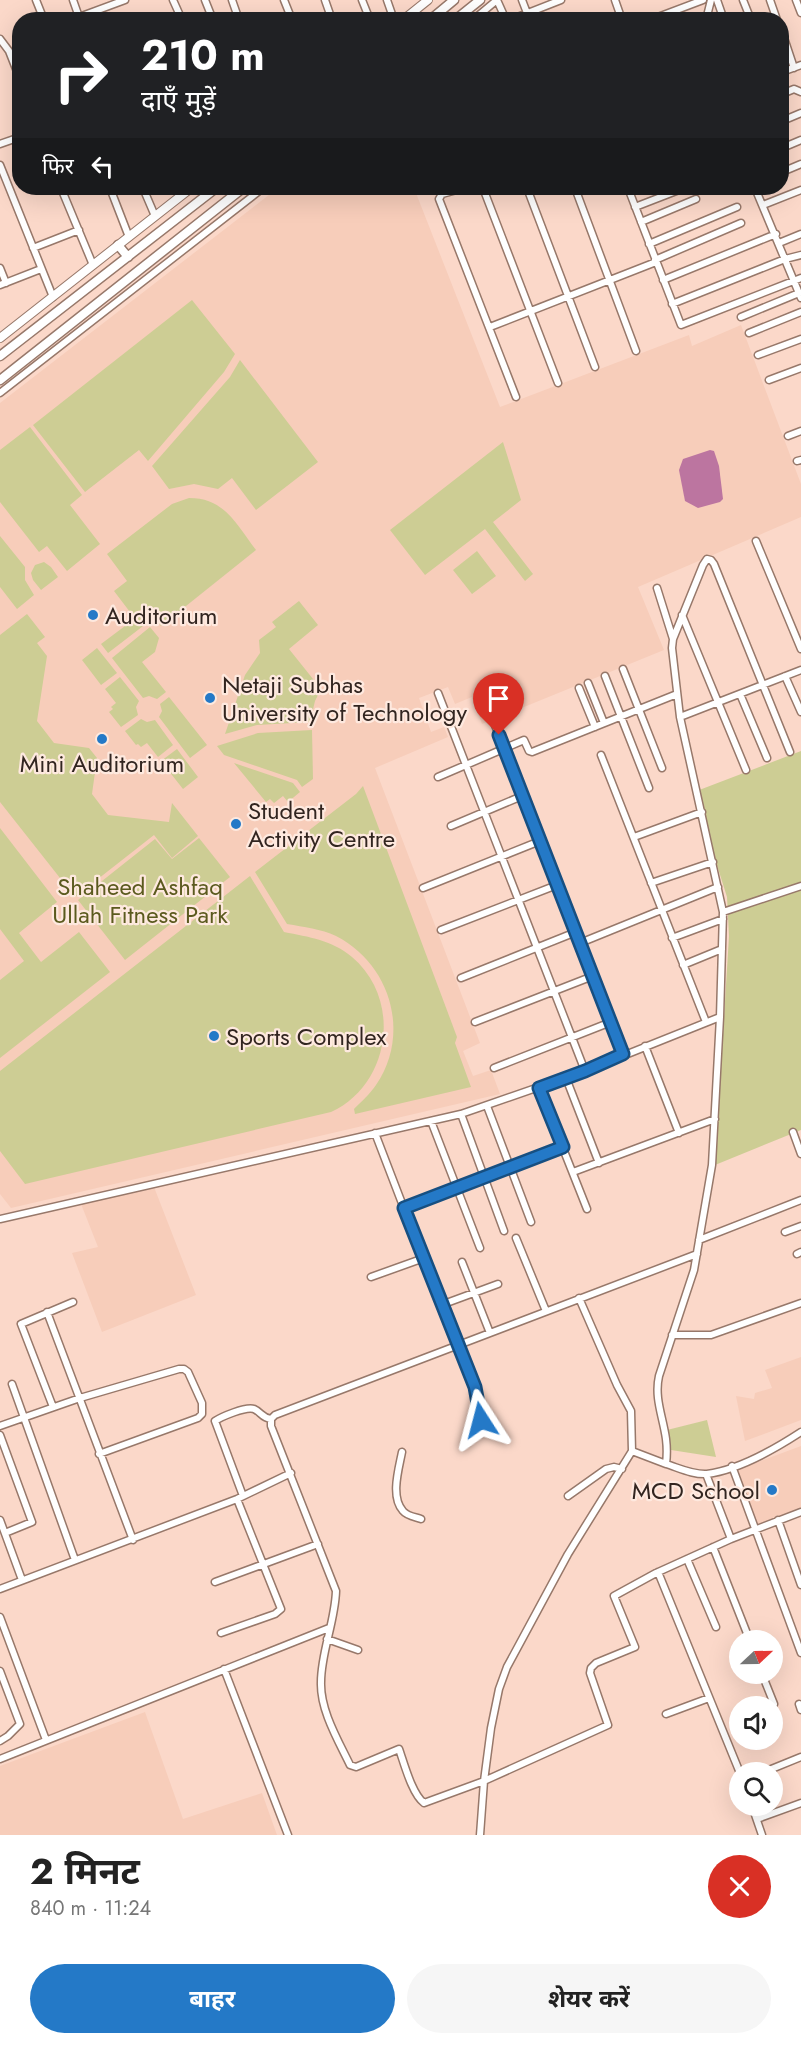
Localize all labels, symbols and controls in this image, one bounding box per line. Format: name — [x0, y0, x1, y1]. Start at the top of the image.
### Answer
text: 210 m — [141, 25, 265, 86]
icon: right — [42, 36, 120, 114]
text: दाएँ मुड़ें — [141, 81, 216, 120]
text: फिर — [42, 150, 74, 182]
icon: left — [86, 150, 119, 183]
place label: Auditorium — [105, 598, 218, 633]
marker: Auditorium — [86, 608, 100, 622]
place label: Netaji Subhas University of Technology — [222, 667, 467, 730]
pin — [473, 673, 524, 735]
icon: arrive — [482, 682, 515, 715]
marker: Netaji Subhas University of Technology — [203, 691, 217, 705]
marker: Mini Auditorium — [95, 732, 109, 746]
place label: Mini Auditorium — [20, 746, 184, 781]
place label: Student Activity Centre — [248, 793, 395, 856]
marker: Student Activity Centre — [229, 817, 243, 831]
park label: Shaheed Ashfaq Ullah Fitness Park — [52, 869, 228, 932]
place label: Sports Complex — [226, 1019, 387, 1054]
marker: Sports Complex — [207, 1029, 221, 1043]
position arrow — [449, 1388, 513, 1452]
place label: MCD School — [632, 1473, 760, 1508]
marker: MCD School — [765, 1483, 779, 1497]
north arrow — [729, 1630, 783, 1684]
map controls — [729, 1630, 783, 1816]
button: sound — [729, 1696, 783, 1750]
button: search — [729, 1762, 783, 1816]
text: 2 मिनट — [30, 1845, 140, 1897]
button: close — [708, 1855, 771, 1918]
text: 840 m · 11:24 — [30, 1894, 151, 1923]
button: बाहर — [30, 1964, 395, 2033]
button: शेयर करें — [407, 1964, 771, 2033]

